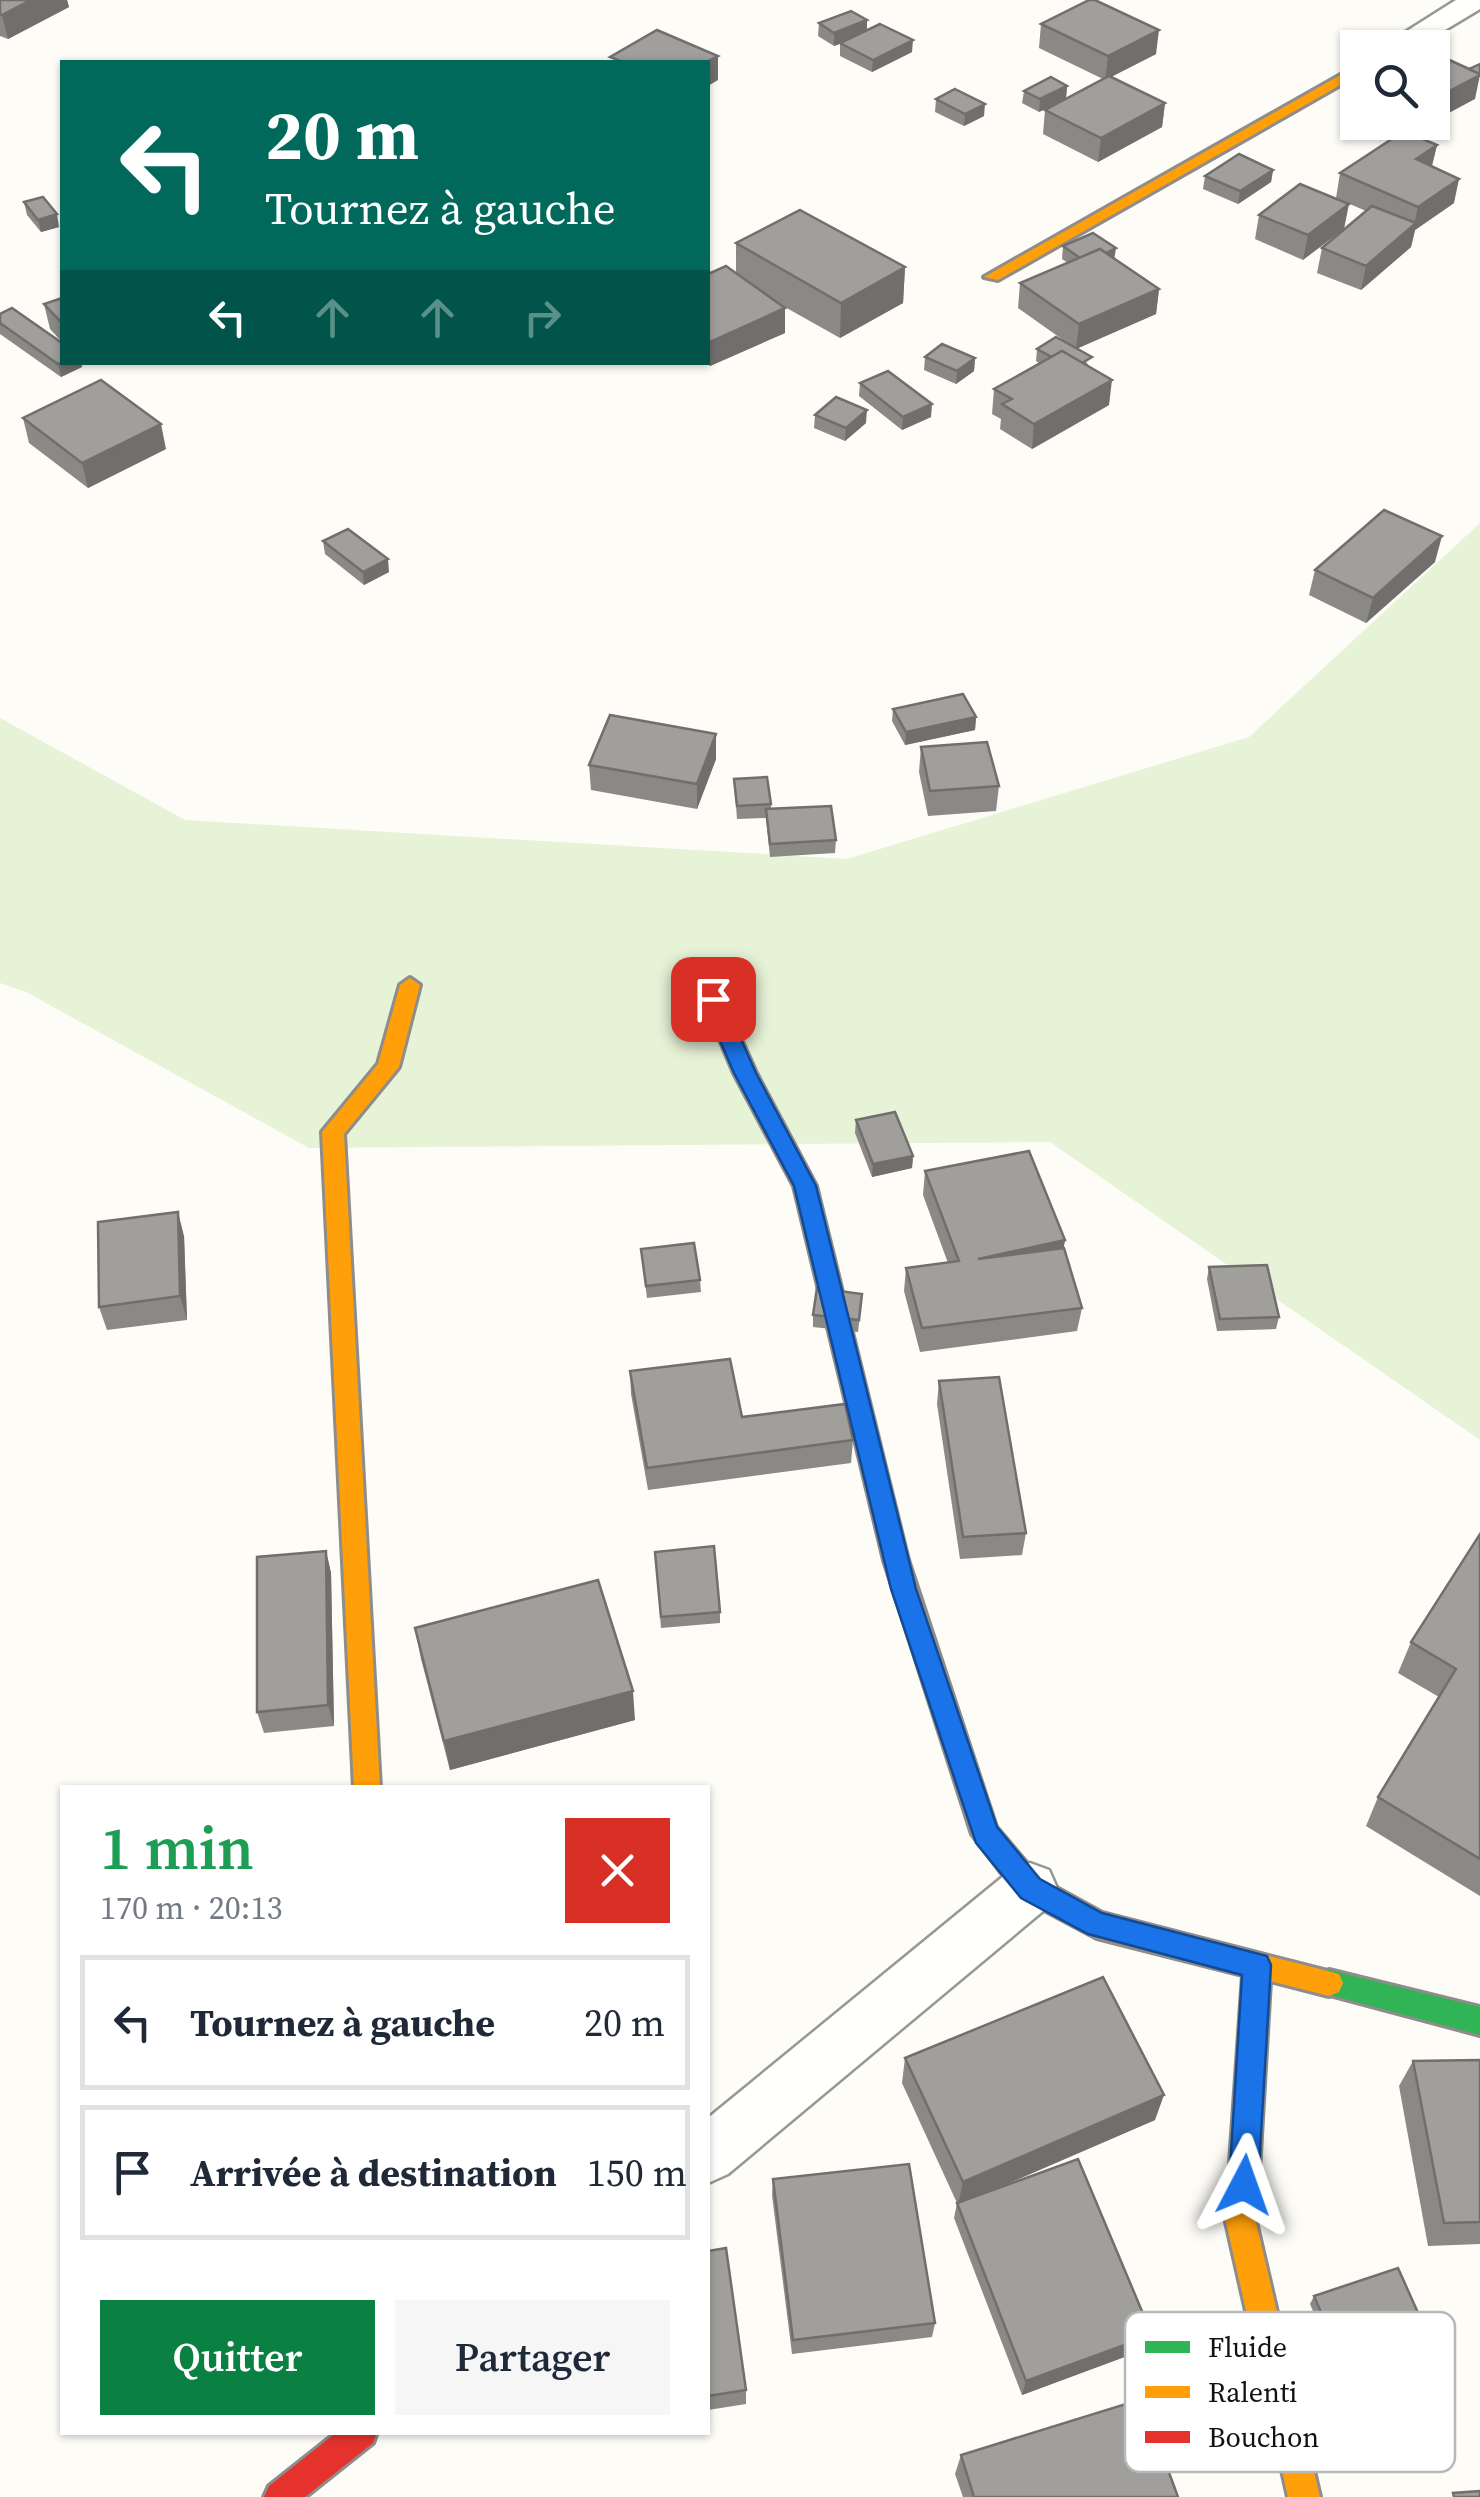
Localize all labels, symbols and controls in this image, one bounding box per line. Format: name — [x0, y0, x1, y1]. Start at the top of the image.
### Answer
map controls — [1340, 30, 1450, 140]
button: search — [1340, 30, 1450, 140]
text: 20 m — [265, 86, 419, 182]
icon: left — [100, 100, 230, 230]
text: Tournez à gauche — [265, 177, 616, 239]
icon: left — [200, 290, 255, 345]
icon: ahead — [305, 290, 360, 345]
icon: ahead — [410, 290, 465, 345]
icon: right — [515, 290, 570, 345]
pin — [671, 957, 756, 1042]
icon: arrive — [686, 972, 741, 1027]
text: 1 min — [100, 1807, 254, 1889]
button: close — [565, 1818, 670, 1923]
text: 170 m · 20:13 — [100, 1886, 282, 1930]
icon: left — [105, 1995, 160, 2050]
text: Tournez à gauche — [190, 1997, 495, 2049]
text: 20 m — [584, 1997, 665, 2049]
position arrow — [1192, 2133, 1296, 2237]
icon: arrive — [105, 2145, 160, 2200]
text: Arrivée à destination — [190, 2147, 557, 2199]
text: 150 m — [587, 2147, 687, 2199]
button: Quitter — [100, 2300, 375, 2415]
button: Partager — [395, 2300, 670, 2415]
legend — [1125, 2312, 1455, 2472]
text: Fluide — [1208, 2328, 1287, 2366]
text: Ralenti — [1208, 2373, 1297, 2411]
text: Bouchon — [1208, 2418, 1319, 2456]

